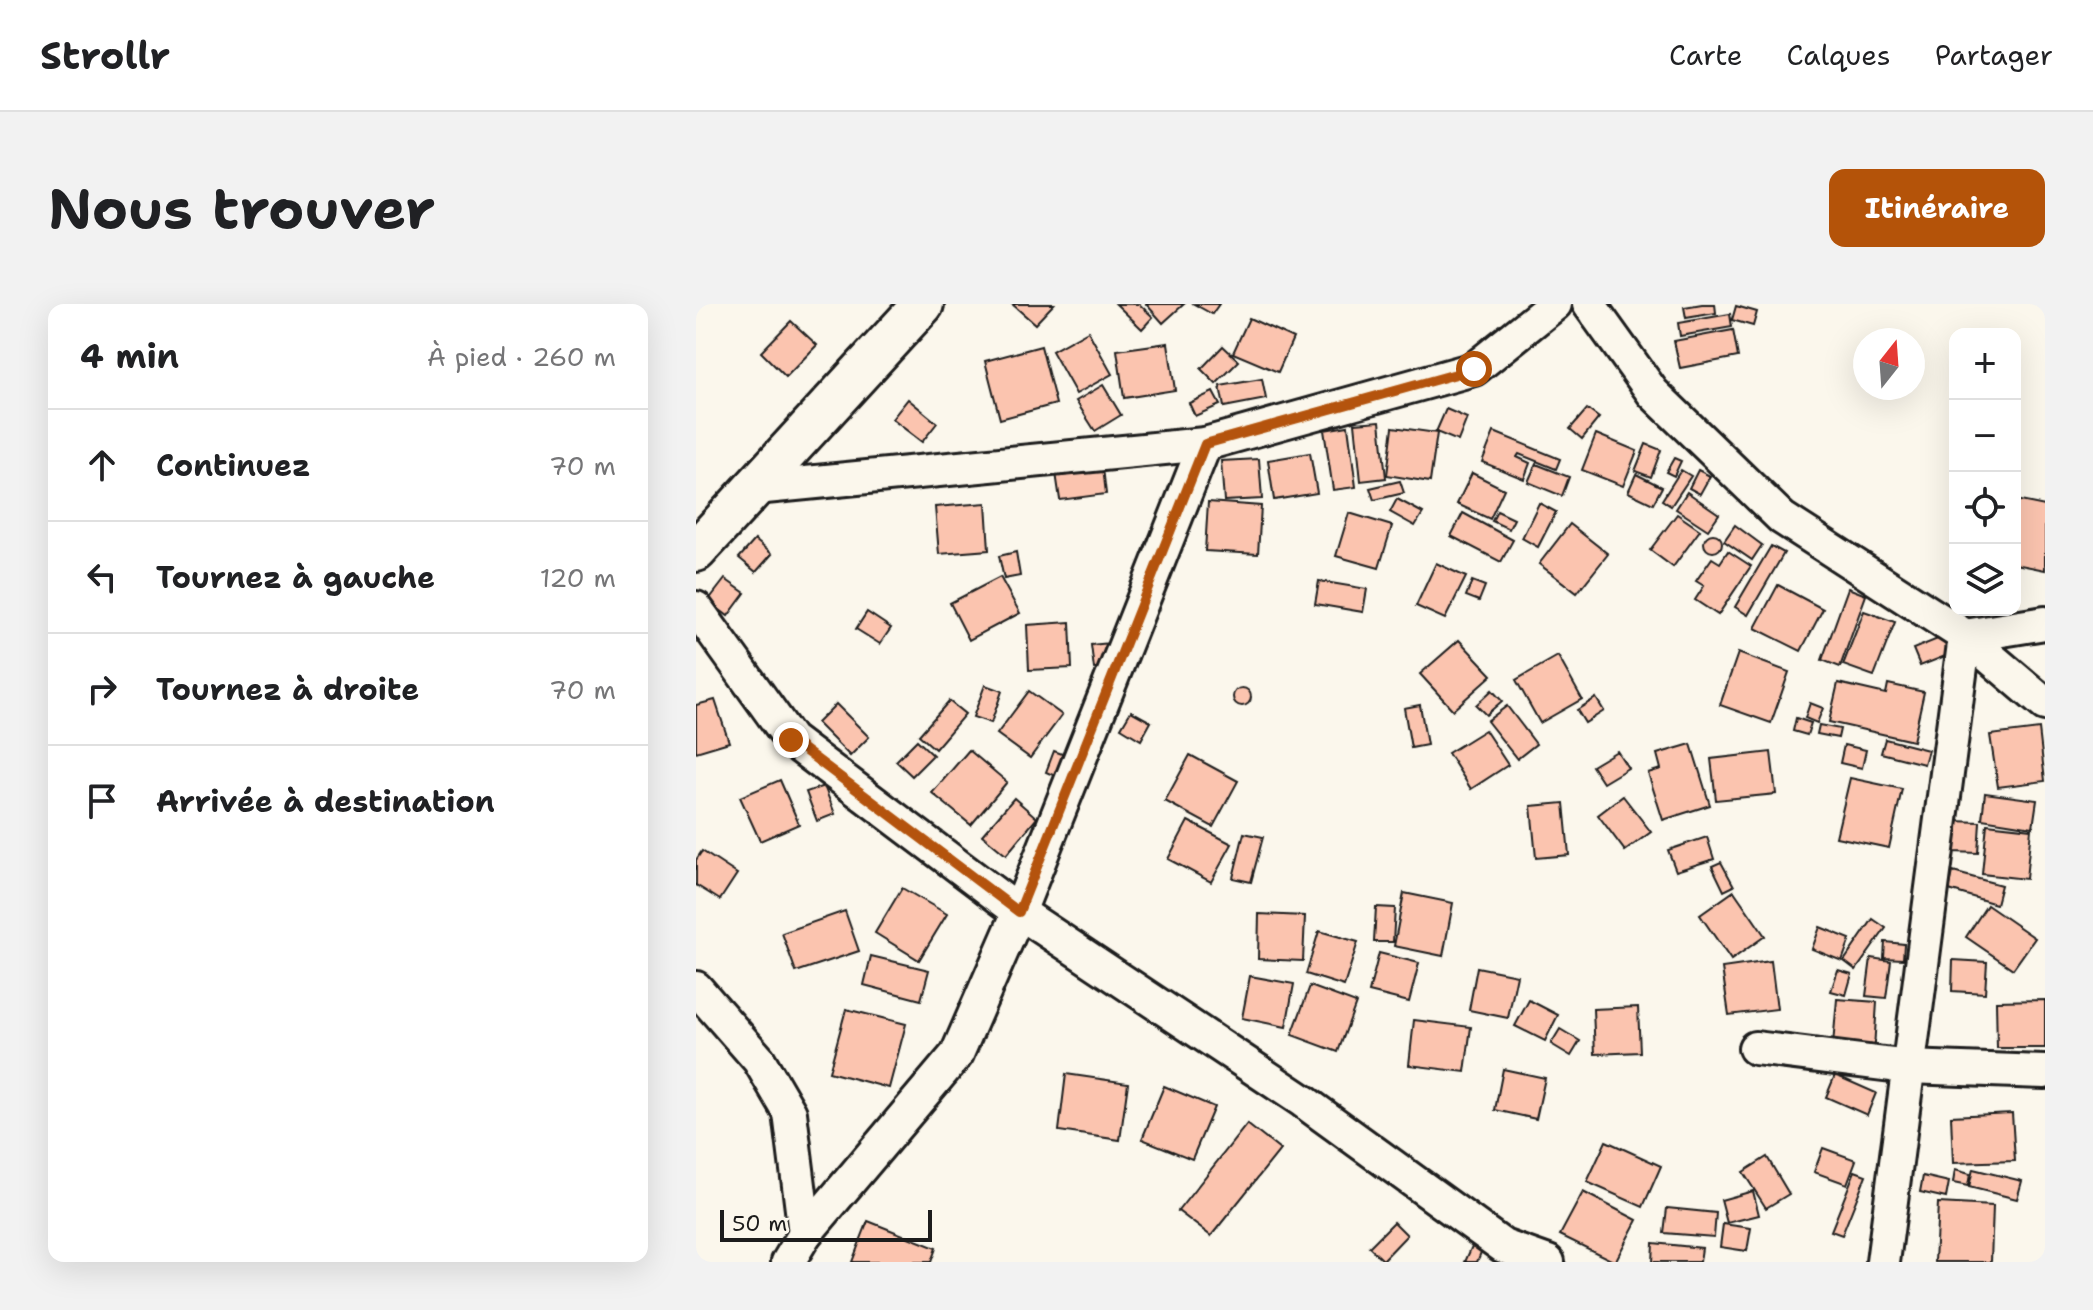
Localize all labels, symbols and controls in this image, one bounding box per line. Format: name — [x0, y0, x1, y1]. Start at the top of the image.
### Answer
text: Strollr — [40, 30, 170, 81]
text: Carte — [1669, 36, 1742, 74]
text: Calques — [1786, 36, 1891, 74]
text: Partager — [1935, 36, 2053, 74]
button: Itinéraire — [1829, 169, 2045, 247]
text: Nous trouver — [48, 171, 435, 246]
north arrow — [1853, 328, 1925, 400]
map controls — [1949, 328, 2021, 616]
button: + — [1949, 328, 2021, 400]
text: 4 min — [80, 333, 179, 379]
text: À pied · 260 m — [427, 339, 616, 374]
route start — [1456, 351, 1492, 387]
button: − — [1949, 400, 2021, 472]
icon: ahead — [80, 443, 124, 487]
text: Continuez — [156, 445, 311, 486]
text: 70 m — [549, 448, 616, 483]
button: locate — [1949, 472, 2021, 544]
button: layers — [1949, 544, 2021, 616]
icon: left — [80, 555, 124, 599]
text: Tournez à gauche — [156, 557, 435, 598]
text: 120 m — [540, 560, 616, 595]
icon: right — [80, 667, 124, 711]
text: Tournez à droite — [156, 669, 419, 710]
text: 70 m — [549, 672, 616, 707]
route end — [773, 722, 809, 758]
icon: arrive — [80, 779, 124, 823]
text: Arrivée à destination — [156, 781, 495, 822]
scale bar — [720, 1206, 932, 1242]
text: 50 m — [732, 1209, 787, 1238]

